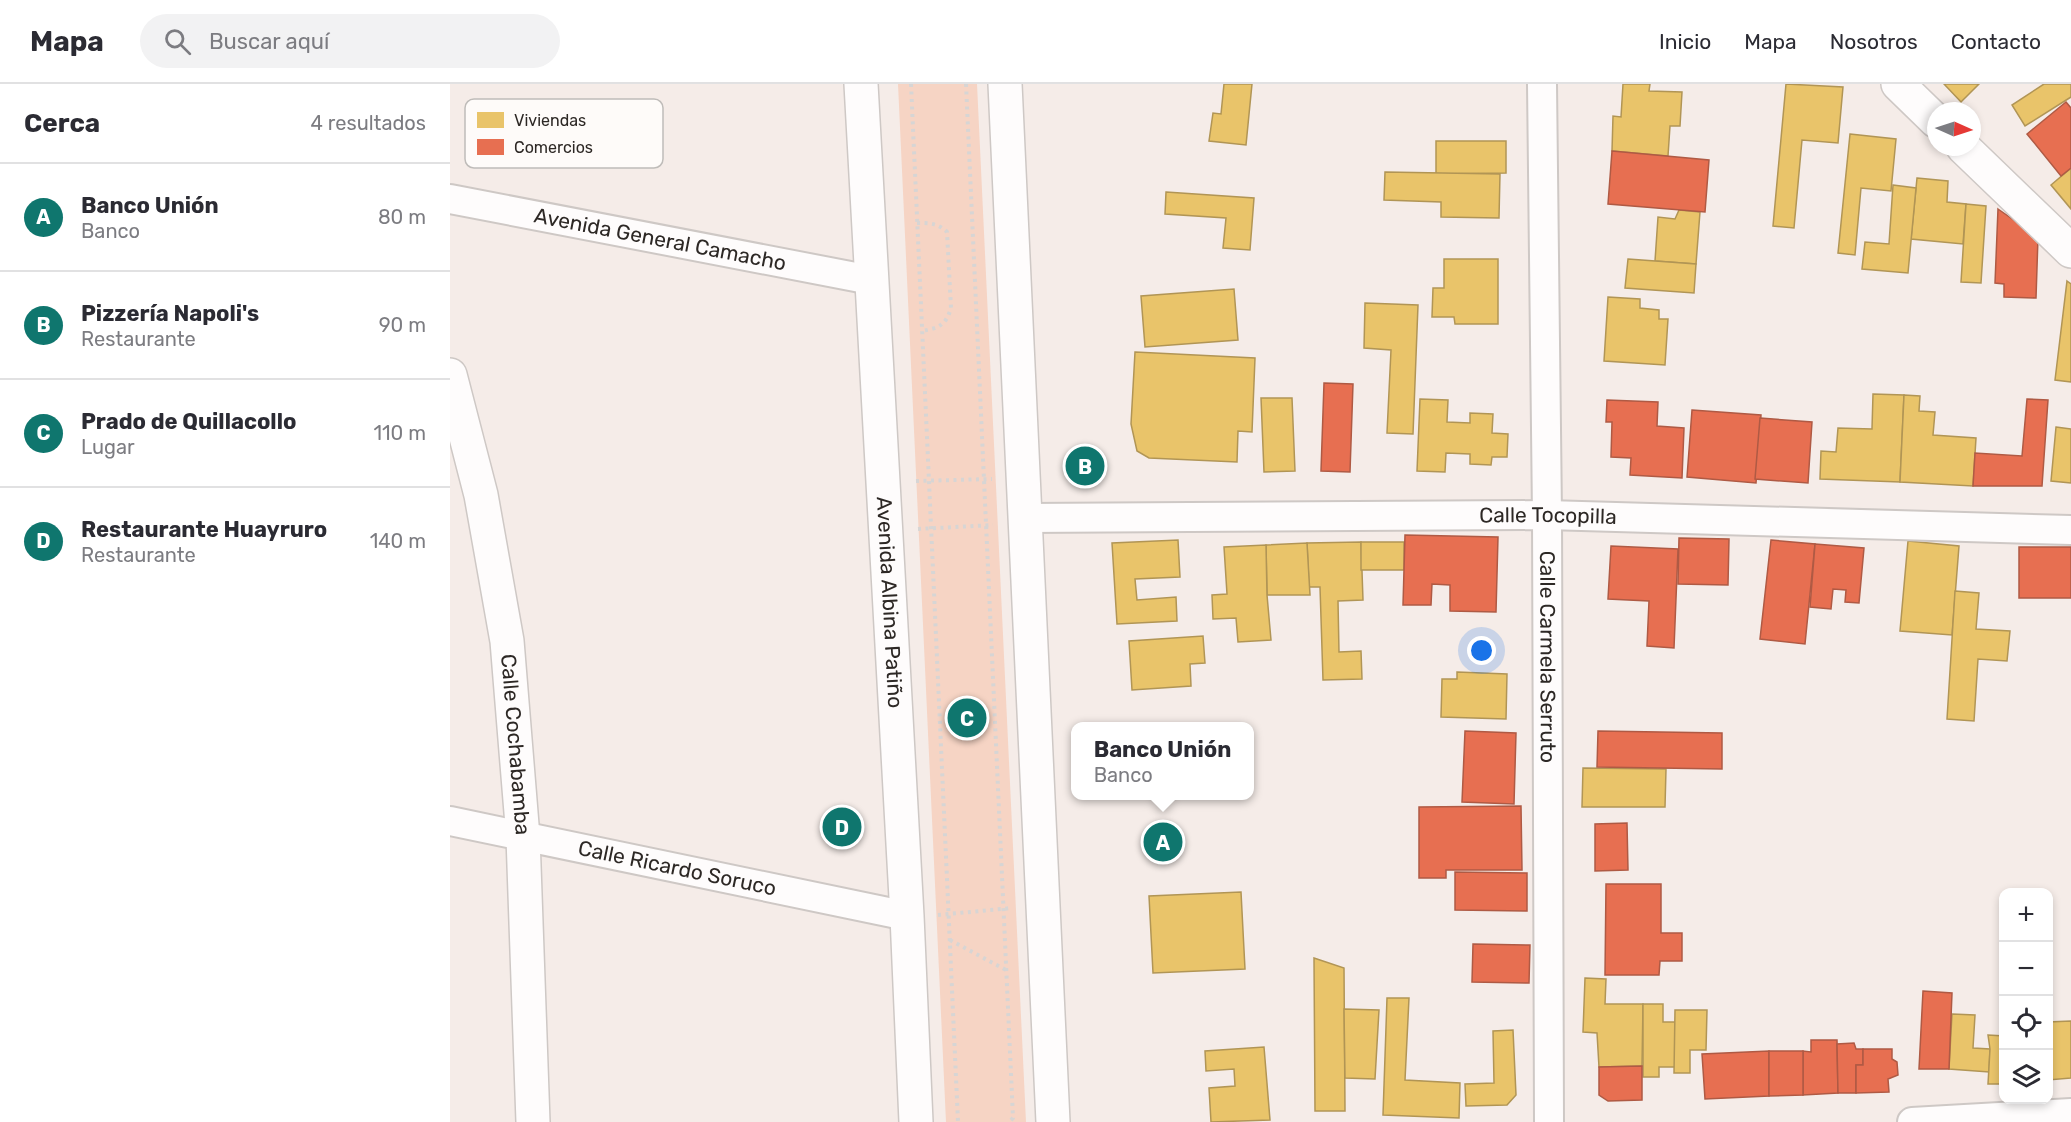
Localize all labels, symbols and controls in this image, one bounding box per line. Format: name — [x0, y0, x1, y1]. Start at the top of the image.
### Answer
search box — [140, 14, 560, 68]
text: Mapa — [30, 25, 104, 58]
icon: search — [161, 25, 194, 58]
text: Buscar aquí — [209, 28, 329, 55]
text: Inicio — [1659, 29, 1711, 54]
text: Mapa — [1744, 29, 1797, 54]
text: Nosotros — [1830, 29, 1918, 54]
text: Contacto — [1951, 29, 2041, 54]
legend — [465, 99, 663, 168]
north arrow — [1927, 102, 1981, 156]
text: Cerca — [24, 108, 100, 139]
text: 4 resultados — [311, 111, 426, 135]
text: Viviendas — [514, 111, 586, 130]
text: Comercios — [514, 138, 593, 157]
text: Banco Unión — [81, 192, 219, 219]
street label: Avenida General Camacho — [532, 202, 788, 275]
text: A — [36, 205, 51, 229]
text: 80 m — [378, 205, 426, 229]
text: Banco — [81, 219, 140, 243]
text: Pizzería Napoli's — [81, 300, 259, 327]
text: B — [36, 313, 51, 337]
text: 90 m — [379, 313, 426, 337]
text: Restaurante — [81, 327, 196, 351]
text: Prado de Quillacollo — [81, 408, 296, 435]
text: C — [36, 421, 51, 445]
text: 110 m — [374, 421, 426, 445]
text: Lugar — [81, 435, 135, 459]
pin: B — [1066, 444, 1104, 488]
street label: Avenida Albina Patiño — [872, 496, 908, 709]
street label: Calle Tocopilla — [1479, 502, 1617, 529]
text: Restaurante Huayruro — [81, 516, 327, 543]
text: D — [36, 529, 51, 553]
text: 140 m — [370, 529, 426, 553]
text: Restaurante — [81, 543, 196, 567]
street label: Calle Carmela Serruto — [1535, 551, 1561, 763]
your location — [1467, 636, 1496, 665]
street label: Calle Cochabamba — [496, 653, 536, 836]
pin: C — [948, 696, 986, 740]
popup — [1071, 722, 1254, 800]
text: Banco Unión — [1094, 736, 1231, 763]
text: Banco — [1094, 763, 1153, 787]
pin: D — [822, 804, 862, 850]
pin: A — [1144, 820, 1182, 864]
street label: Calle Ricardo Soruco — [576, 835, 779, 900]
map controls — [1999, 888, 2053, 1104]
button: + — [1999, 888, 2053, 942]
button: − — [1999, 942, 2053, 996]
button: locate — [1999, 996, 2053, 1050]
button: layers — [1999, 1050, 2053, 1104]

